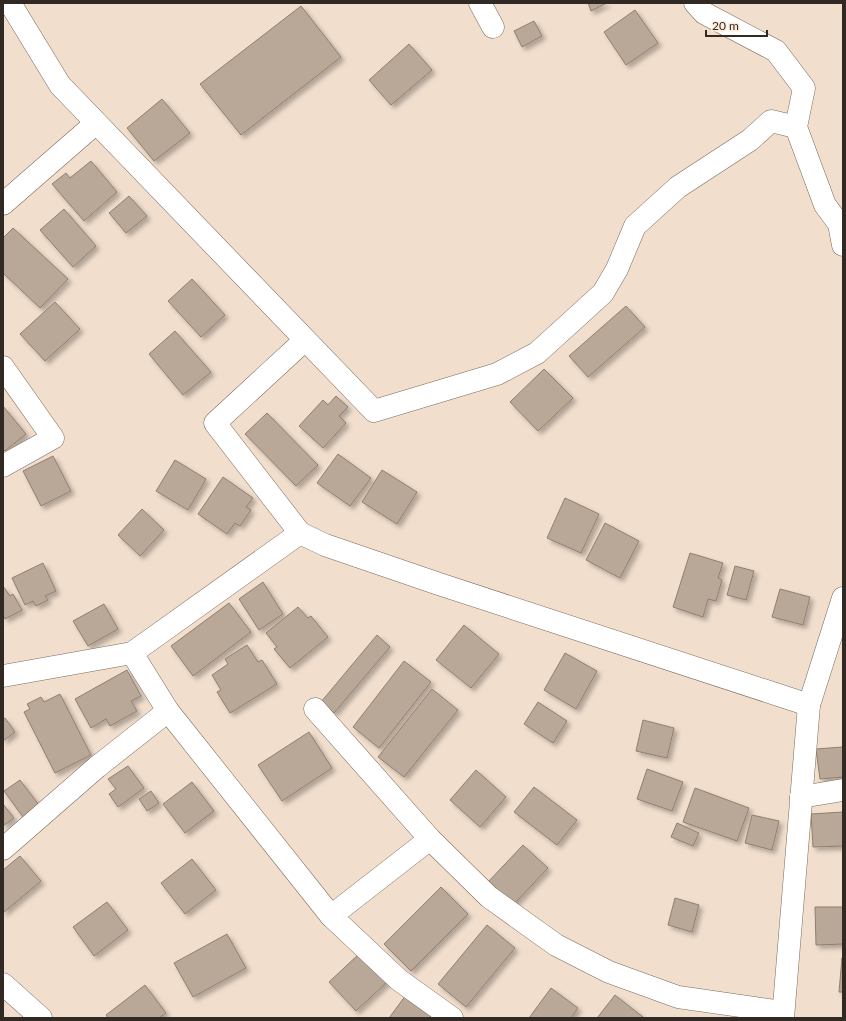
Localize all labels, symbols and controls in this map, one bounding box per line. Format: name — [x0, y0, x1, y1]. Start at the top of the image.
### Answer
scale bar — [706, 12, 767, 38]
text: 20 m — [712, 18, 739, 33]

